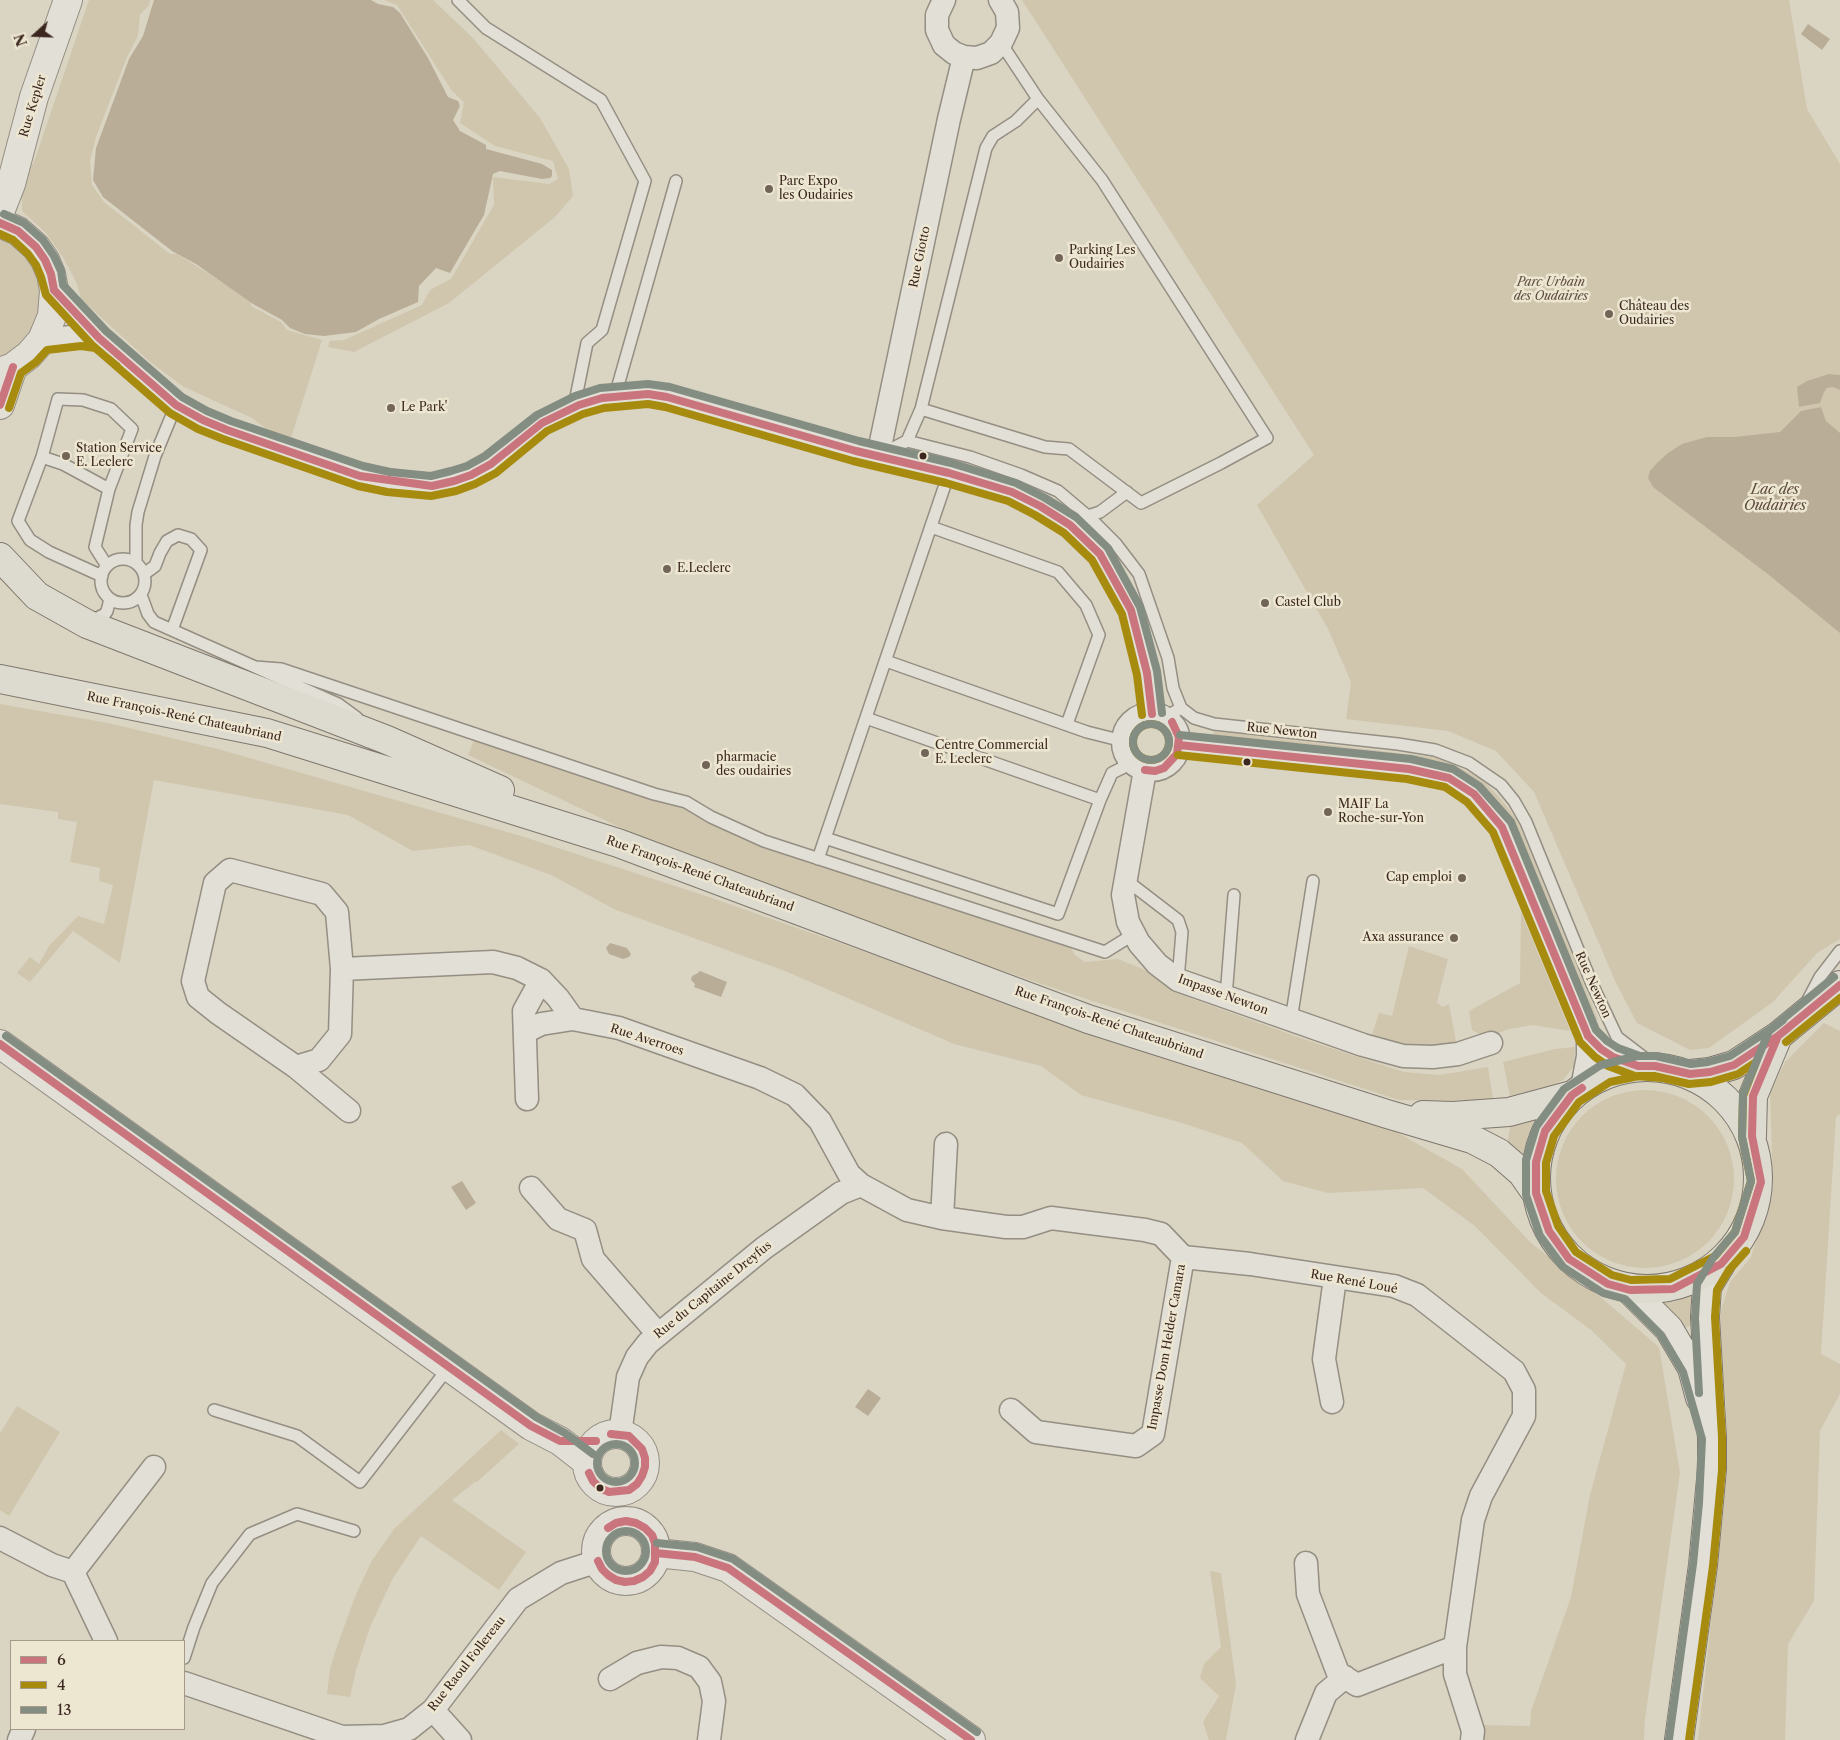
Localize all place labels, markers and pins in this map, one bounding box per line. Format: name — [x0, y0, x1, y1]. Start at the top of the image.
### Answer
place label: Parc Expo les Oudairies — [779, 175, 853, 203]
marker: Parc Expo les Oudairies — [763, 183, 775, 195]
place label: Parking Les Oudairies — [1069, 244, 1136, 272]
marker: Parking Les Oudairies — [1053, 252, 1065, 264]
place label: Château des Oudairies — [1619, 300, 1689, 328]
marker: Château des Oudairies — [1603, 308, 1615, 320]
place label: Le Park' — [401, 401, 447, 415]
marker: Le Park' — [385, 402, 397, 414]
place label: Station Service E. Leclerc — [76, 442, 162, 470]
marker: Station Service E. Leclerc — [60, 450, 72, 462]
unlabelled marker — [918, 451, 928, 461]
place label: E.Leclerc — [677, 562, 731, 576]
marker: E.Leclerc — [661, 563, 673, 575]
place label: Castel Club — [1275, 596, 1341, 610]
marker: Castel Club — [1259, 597, 1271, 609]
place label: Centre Commercial E. Leclerc — [935, 739, 1048, 767]
marker: Centre Commercial E. Leclerc — [919, 747, 931, 759]
place label: pharmacie des oudairies — [716, 751, 791, 779]
unlabelled marker — [1242, 757, 1252, 767]
marker: pharmacie des oudairies — [700, 759, 712, 771]
place label: MAIF La Roche-sur-Yon — [1338, 798, 1424, 826]
marker: MAIF La Roche-sur-Yon — [1322, 806, 1334, 818]
place label: Cap emploi — [1386, 871, 1452, 885]
marker: Cap emploi — [1456, 872, 1468, 884]
place label: Axa assurance — [1363, 931, 1444, 945]
marker: Axa assurance — [1448, 932, 1460, 944]
unlabelled marker — [595, 1483, 605, 1493]

